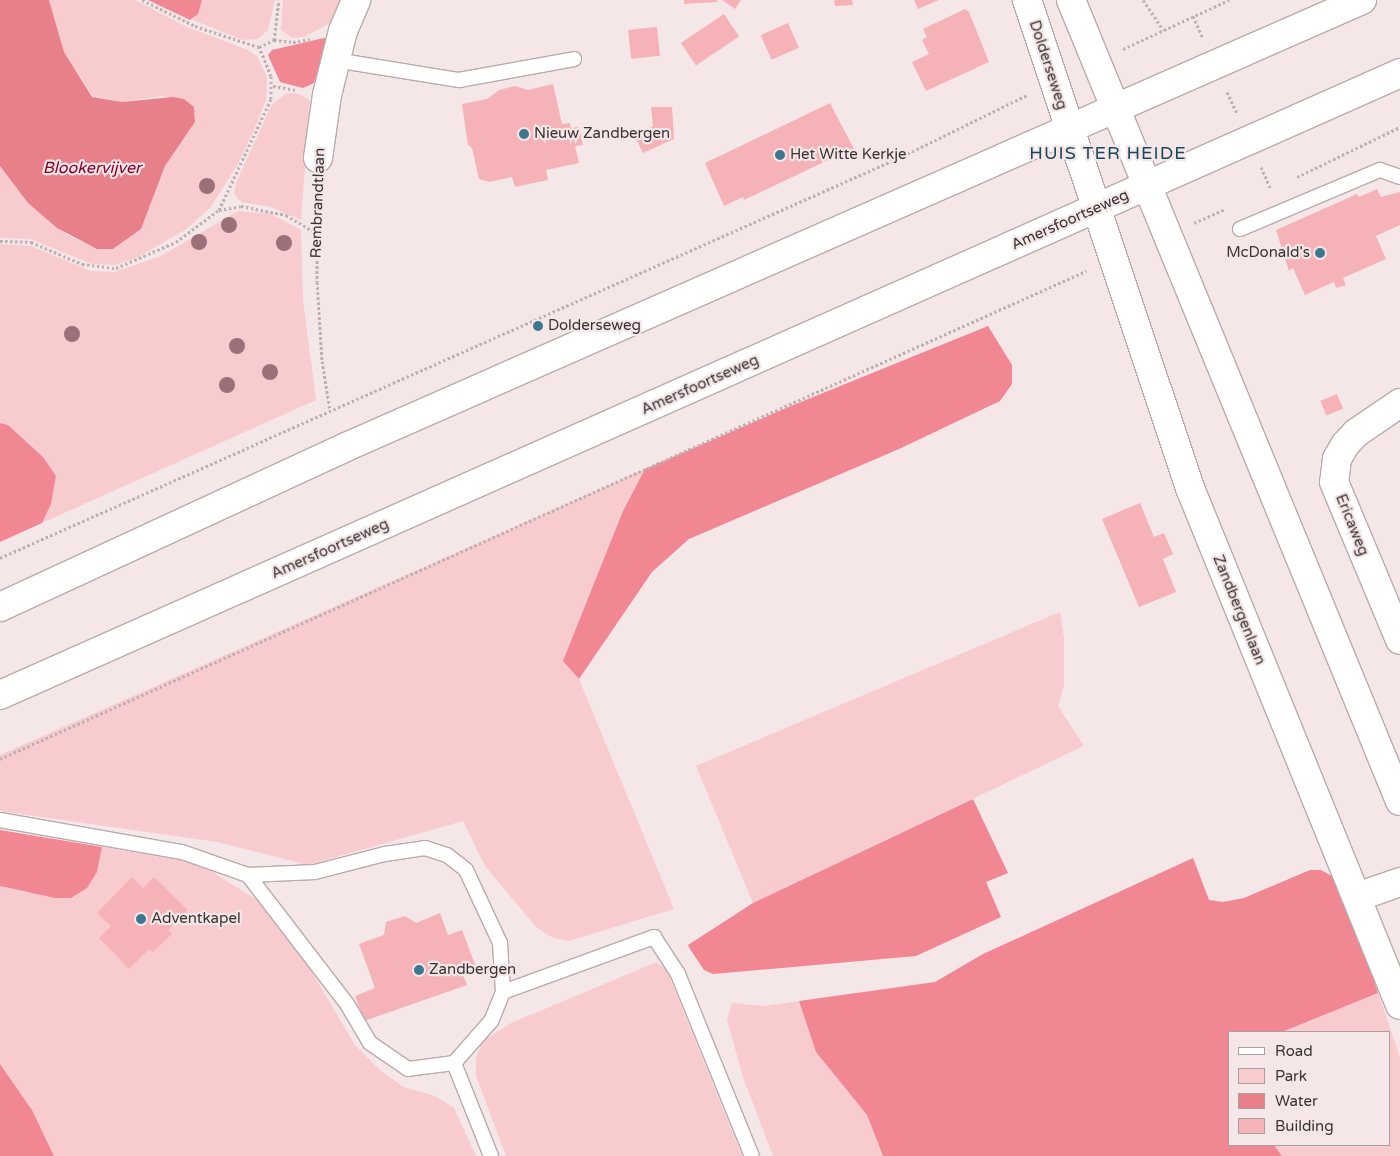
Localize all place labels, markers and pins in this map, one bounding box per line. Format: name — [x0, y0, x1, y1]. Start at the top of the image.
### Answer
place label: Nieuw Zandbergen — [534, 125, 670, 143]
marker: Nieuw Zandbergen — [518, 128, 530, 140]
place label: Het Witte Kerkje — [790, 146, 906, 164]
marker: Het Witte Kerkje — [774, 149, 786, 161]
place label: McDonald's — [1226, 244, 1310, 262]
marker: McDonald's — [1314, 247, 1326, 259]
place label: Dolderseweg — [548, 317, 641, 335]
marker: Dolderseweg — [532, 320, 544, 332]
place label: Adventkapel — [151, 910, 241, 928]
marker: Adventkapel — [135, 913, 147, 925]
place label: Zandbergen — [429, 961, 516, 979]
marker: Zandbergen — [413, 964, 425, 976]

